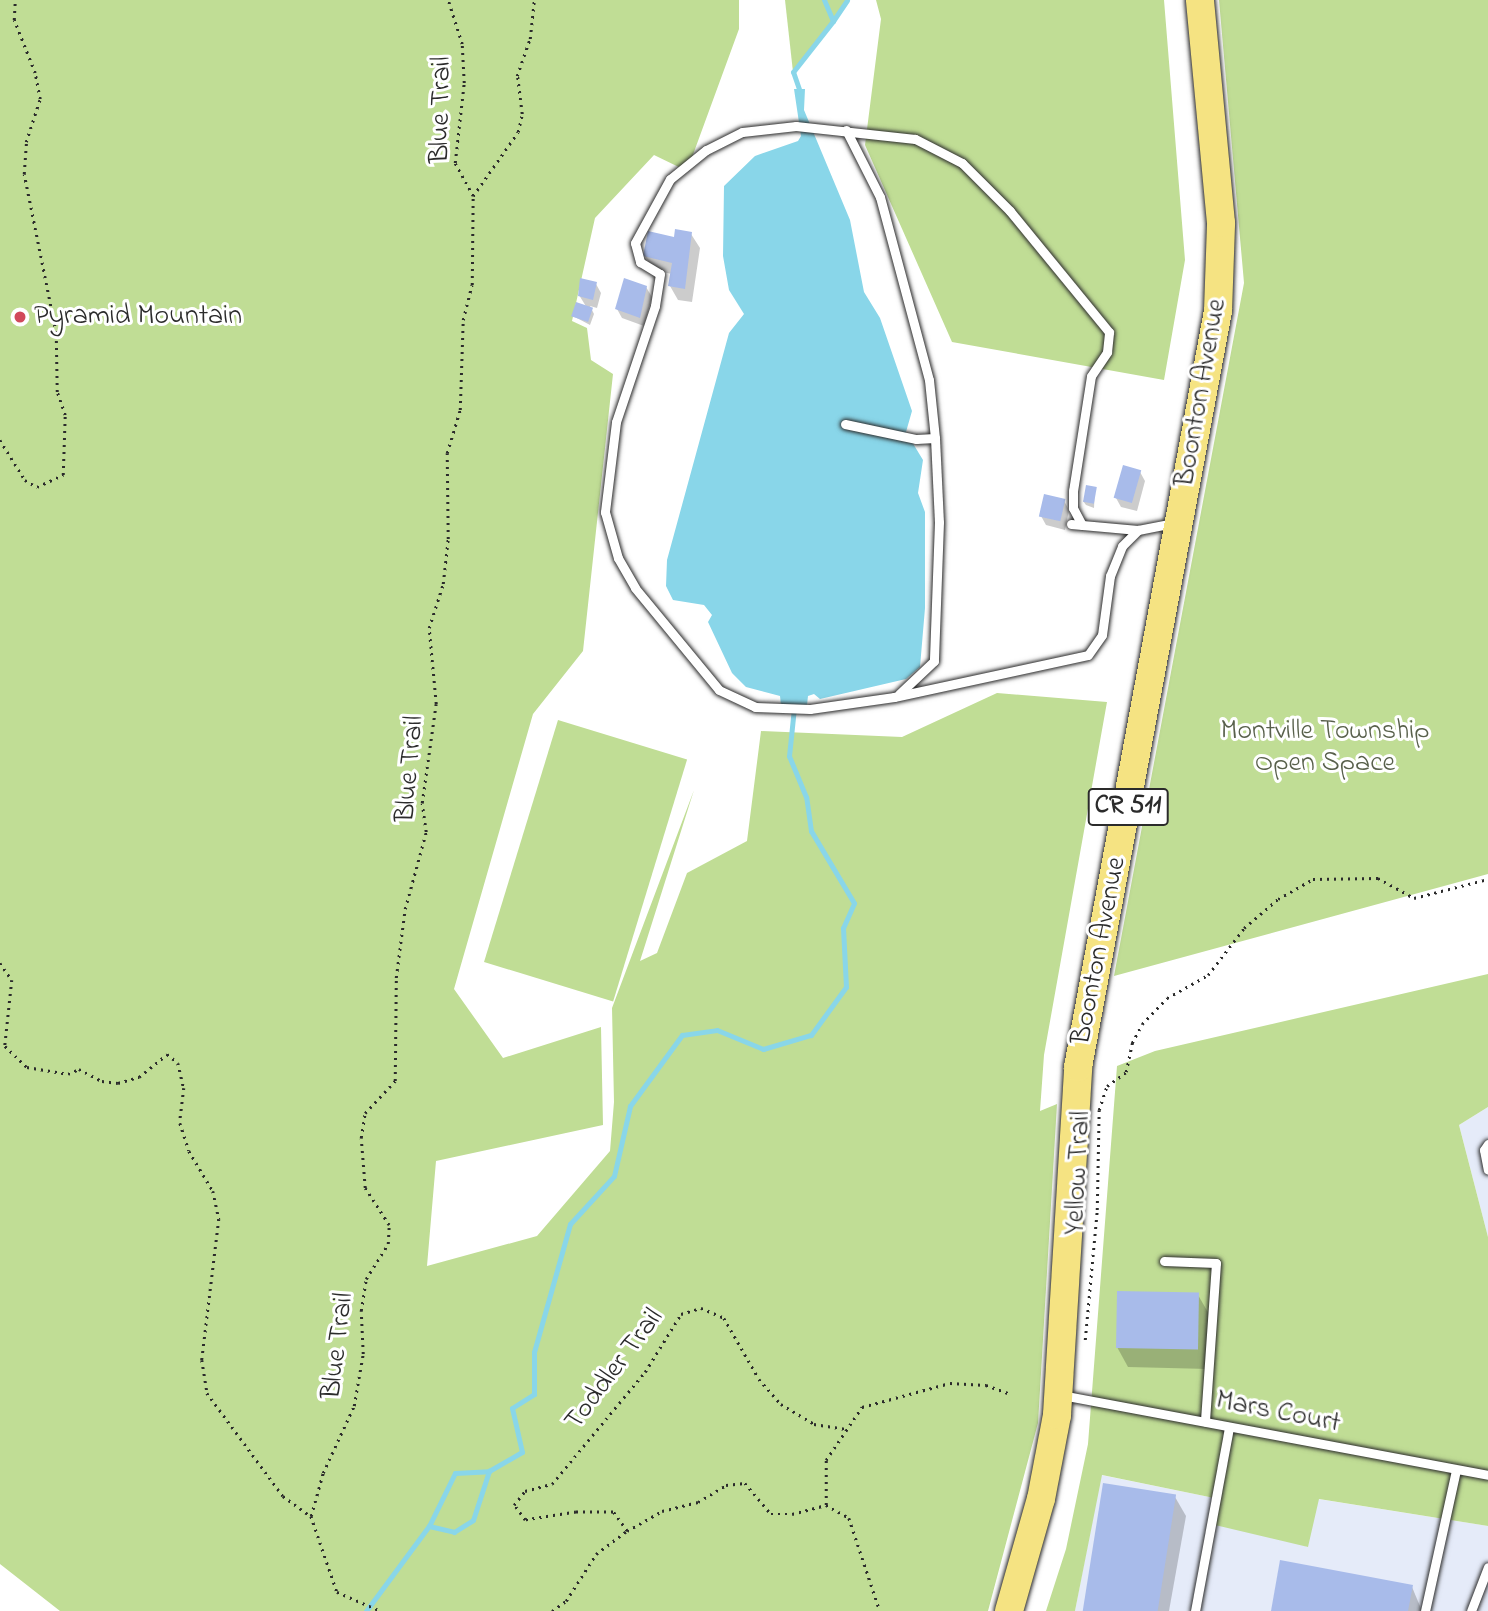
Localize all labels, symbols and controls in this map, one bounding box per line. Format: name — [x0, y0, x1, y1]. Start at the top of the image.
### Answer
street label: Blue Trail — [424, 56, 460, 164]
street label: Boonton Avenue — [1169, 296, 1235, 490]
place label: Pyramid Mountain — [34, 300, 242, 334]
marker: Pyramid Mountain — [12, 309, 28, 325]
street label: Blue Trail — [390, 714, 432, 824]
park label: Montville Township Open Space — [1220, 715, 1430, 781]
road number: CR 511 — [1086, 785, 1170, 830]
street label: Boonton Avenue — [1065, 854, 1135, 1048]
street label: Yellow Trail — [1059, 1110, 1099, 1236]
street label: Blue Trail — [316, 1291, 362, 1401]
street label: Toddler Trail — [558, 1303, 672, 1437]
street label: Mars Court — [1213, 1384, 1343, 1442]

